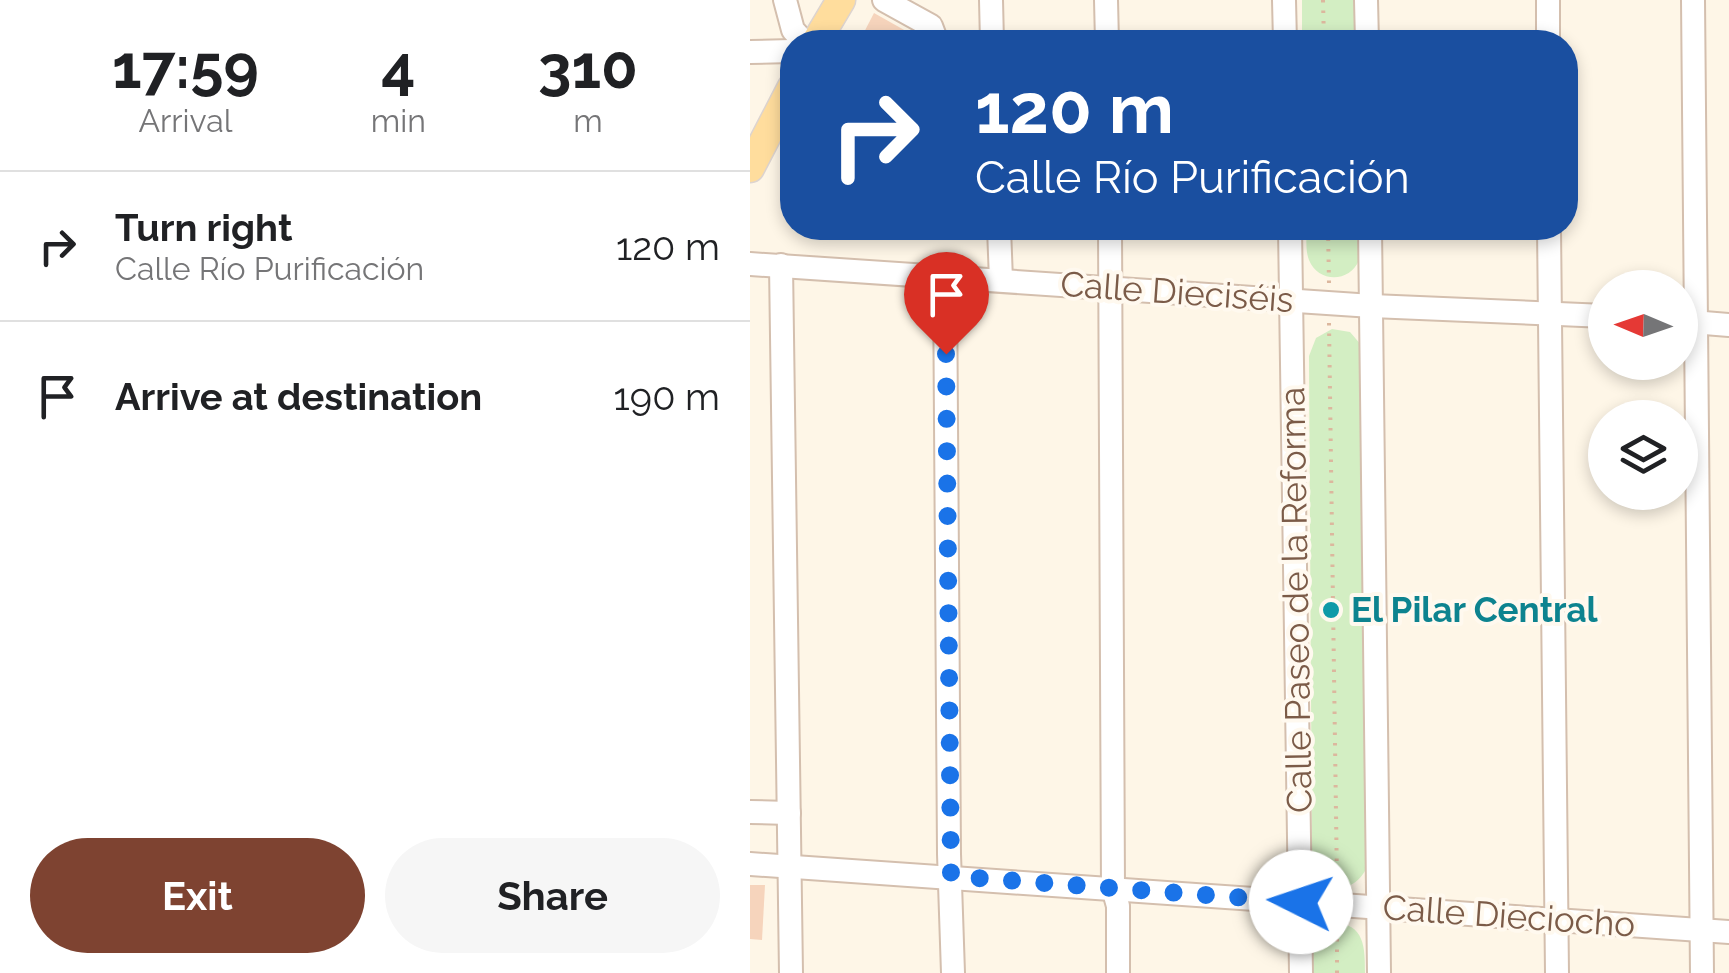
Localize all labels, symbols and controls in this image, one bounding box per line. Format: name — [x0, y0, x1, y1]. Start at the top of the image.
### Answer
text: 17:59 — [112, 32, 259, 102]
text: 4 — [381, 32, 415, 102]
text: 310 — [538, 32, 638, 102]
text: 120 m — [975, 67, 1174, 149]
icon: right — [810, 70, 940, 200]
text: Arrival — [138, 102, 232, 139]
text: min — [371, 102, 426, 139]
text: m — [573, 102, 603, 139]
text: Calle Río Purificación — [975, 151, 1410, 204]
text: Turn right — [115, 205, 292, 250]
icon: right — [30, 219, 85, 274]
text: 120 m — [616, 224, 720, 269]
text: Calle Río Purificación — [115, 250, 424, 287]
pin — [904, 252, 989, 355]
street label: Calle Dieciséis — [1059, 263, 1295, 320]
icon: arrive — [919, 267, 974, 322]
north arrow — [1588, 270, 1698, 380]
map controls — [1588, 270, 1698, 510]
icon: arrive — [30, 369, 85, 424]
text: Arrive at destination — [115, 374, 482, 419]
text: 190 m — [614, 374, 720, 419]
street label: Calle Paseo de la Reforma — [1271, 387, 1320, 813]
button: layers — [1588, 400, 1698, 510]
place label: El Pilar Central — [1351, 589, 1599, 630]
marker: El Pilar Central — [1320, 599, 1342, 621]
button: Exit — [30, 838, 365, 953]
button: Share — [385, 838, 720, 953]
position arrow — [1249, 850, 1353, 954]
street label: Calle Dieciocho — [1381, 886, 1637, 945]

